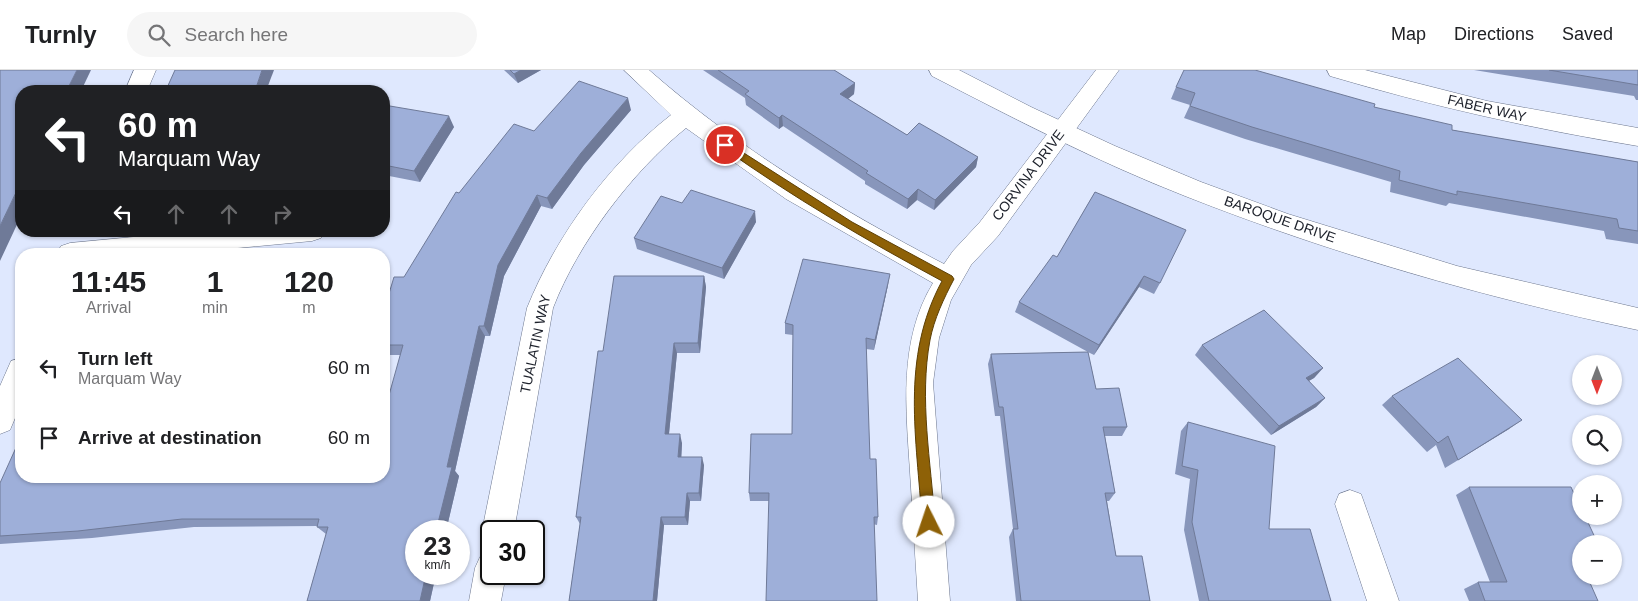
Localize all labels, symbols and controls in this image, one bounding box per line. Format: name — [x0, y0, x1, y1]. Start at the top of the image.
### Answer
search box — [127, 12, 477, 57]
text: Turnly — [25, 21, 97, 48]
icon: search — [145, 21, 173, 49]
text: Search here — [185, 24, 288, 45]
text: Map — [1391, 24, 1426, 44]
text: Directions — [1454, 24, 1534, 44]
text: Saved — [1562, 24, 1613, 44]
street label: FABER WAY — [1446, 91, 1528, 125]
icon: left — [35, 105, 100, 170]
text: 60 m — [118, 105, 198, 144]
pin — [704, 124, 746, 166]
street label: CORVINA DRIVE — [989, 126, 1067, 224]
icon: arrive — [711, 131, 739, 159]
text: Marquam Way — [118, 146, 260, 171]
street label: BAROQUE DRIVE — [1222, 192, 1338, 246]
icon: left — [109, 200, 137, 228]
icon: ahead — [162, 200, 190, 228]
icon: ahead — [215, 200, 243, 228]
icon: right — [268, 200, 296, 228]
text: 11:45 — [71, 265, 146, 298]
text: 1 — [207, 265, 223, 298]
text: 120 — [284, 265, 334, 298]
street label: TUALATIN WAY — [517, 292, 553, 395]
text: Arrival — [86, 299, 131, 316]
text: min — [202, 299, 228, 316]
text: m — [302, 299, 316, 316]
text: Turn left — [78, 348, 153, 369]
icon: left — [35, 354, 63, 382]
north arrow — [1572, 355, 1622, 405]
map controls — [1572, 355, 1622, 585]
text: 60 m — [328, 357, 370, 378]
text: Marquam Way — [78, 370, 181, 387]
button: search — [1572, 415, 1622, 465]
icon: arrive — [35, 424, 63, 452]
text: Arrive at destination — [78, 427, 262, 448]
text: 60 m — [328, 427, 370, 448]
button: + — [1572, 475, 1622, 525]
position arrow — [902, 495, 954, 547]
speed limit sign: 30 — [480, 520, 545, 585]
text: 23 — [424, 532, 451, 560]
button: − — [1572, 535, 1622, 585]
text: km/h — [424, 558, 451, 572]

